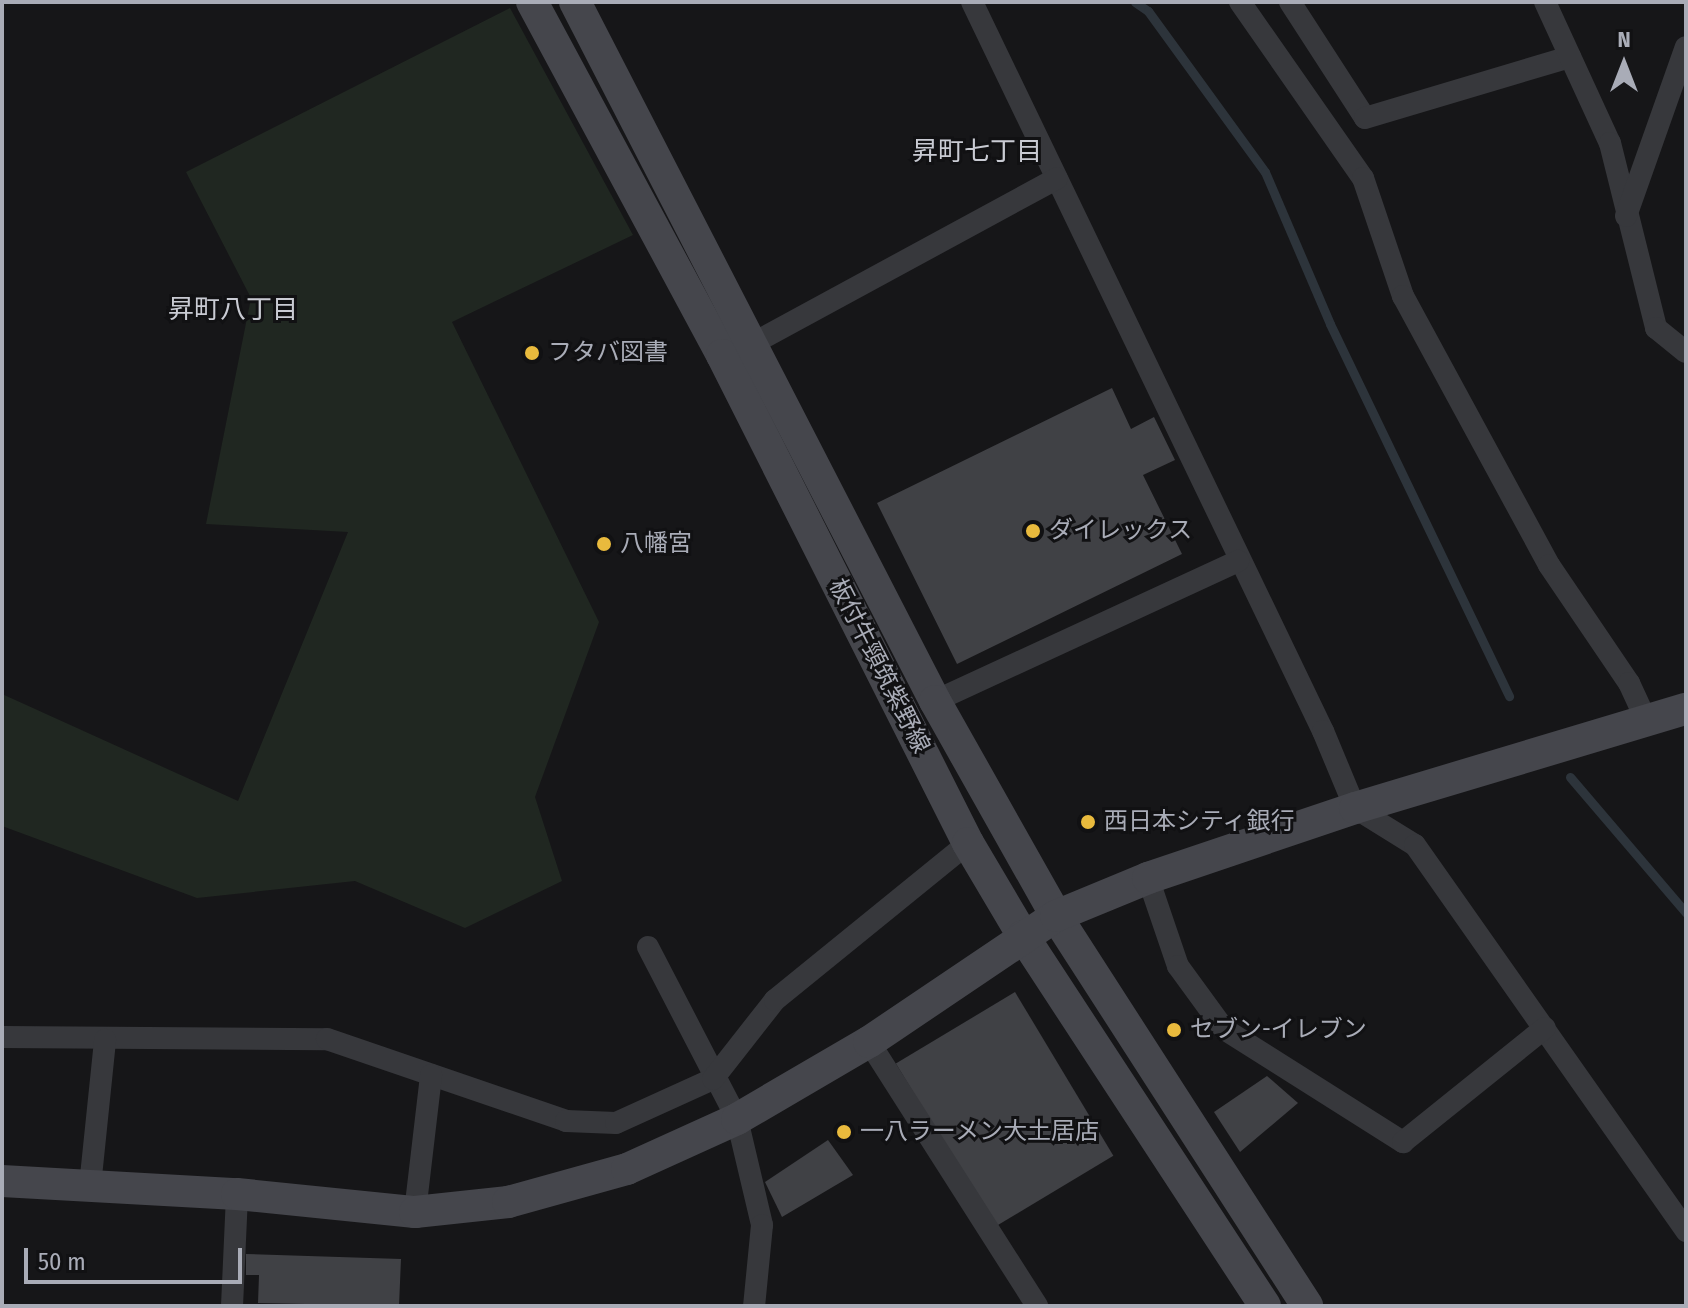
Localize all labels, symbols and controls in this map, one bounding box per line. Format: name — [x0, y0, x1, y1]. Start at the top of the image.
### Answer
north arrow — [1584, 24, 1664, 104]
text: N — [1617, 26, 1631, 53]
district label: 昇町七丁目 — [912, 136, 1042, 168]
district label: 昇町八丁目 — [168, 294, 298, 326]
place label: フタバ図書 — [548, 339, 668, 367]
marker: フタバ図書 — [523, 344, 541, 362]
place label: ダイレックス — [1049, 517, 1193, 545]
marker: ダイレックス — [1024, 522, 1042, 540]
place label: 八幡宮 — [620, 530, 692, 558]
marker: 八幡宮 — [595, 535, 613, 553]
street label: 板付牛頸筑紫野線 — [823, 574, 935, 758]
place label: 西日本シティ銀行 — [1104, 808, 1296, 836]
marker: 西日本シティ銀行 — [1079, 813, 1097, 831]
place label: セブン-イレブン — [1190, 1016, 1367, 1044]
marker: セブン-イレブン — [1165, 1021, 1183, 1039]
place label: 一八ラーメン大土居店 — [860, 1118, 1100, 1146]
marker: 一八ラーメン大土居店 — [835, 1123, 853, 1141]
scale bar — [28, 1232, 246, 1282]
text: 50 m — [38, 1248, 86, 1276]

